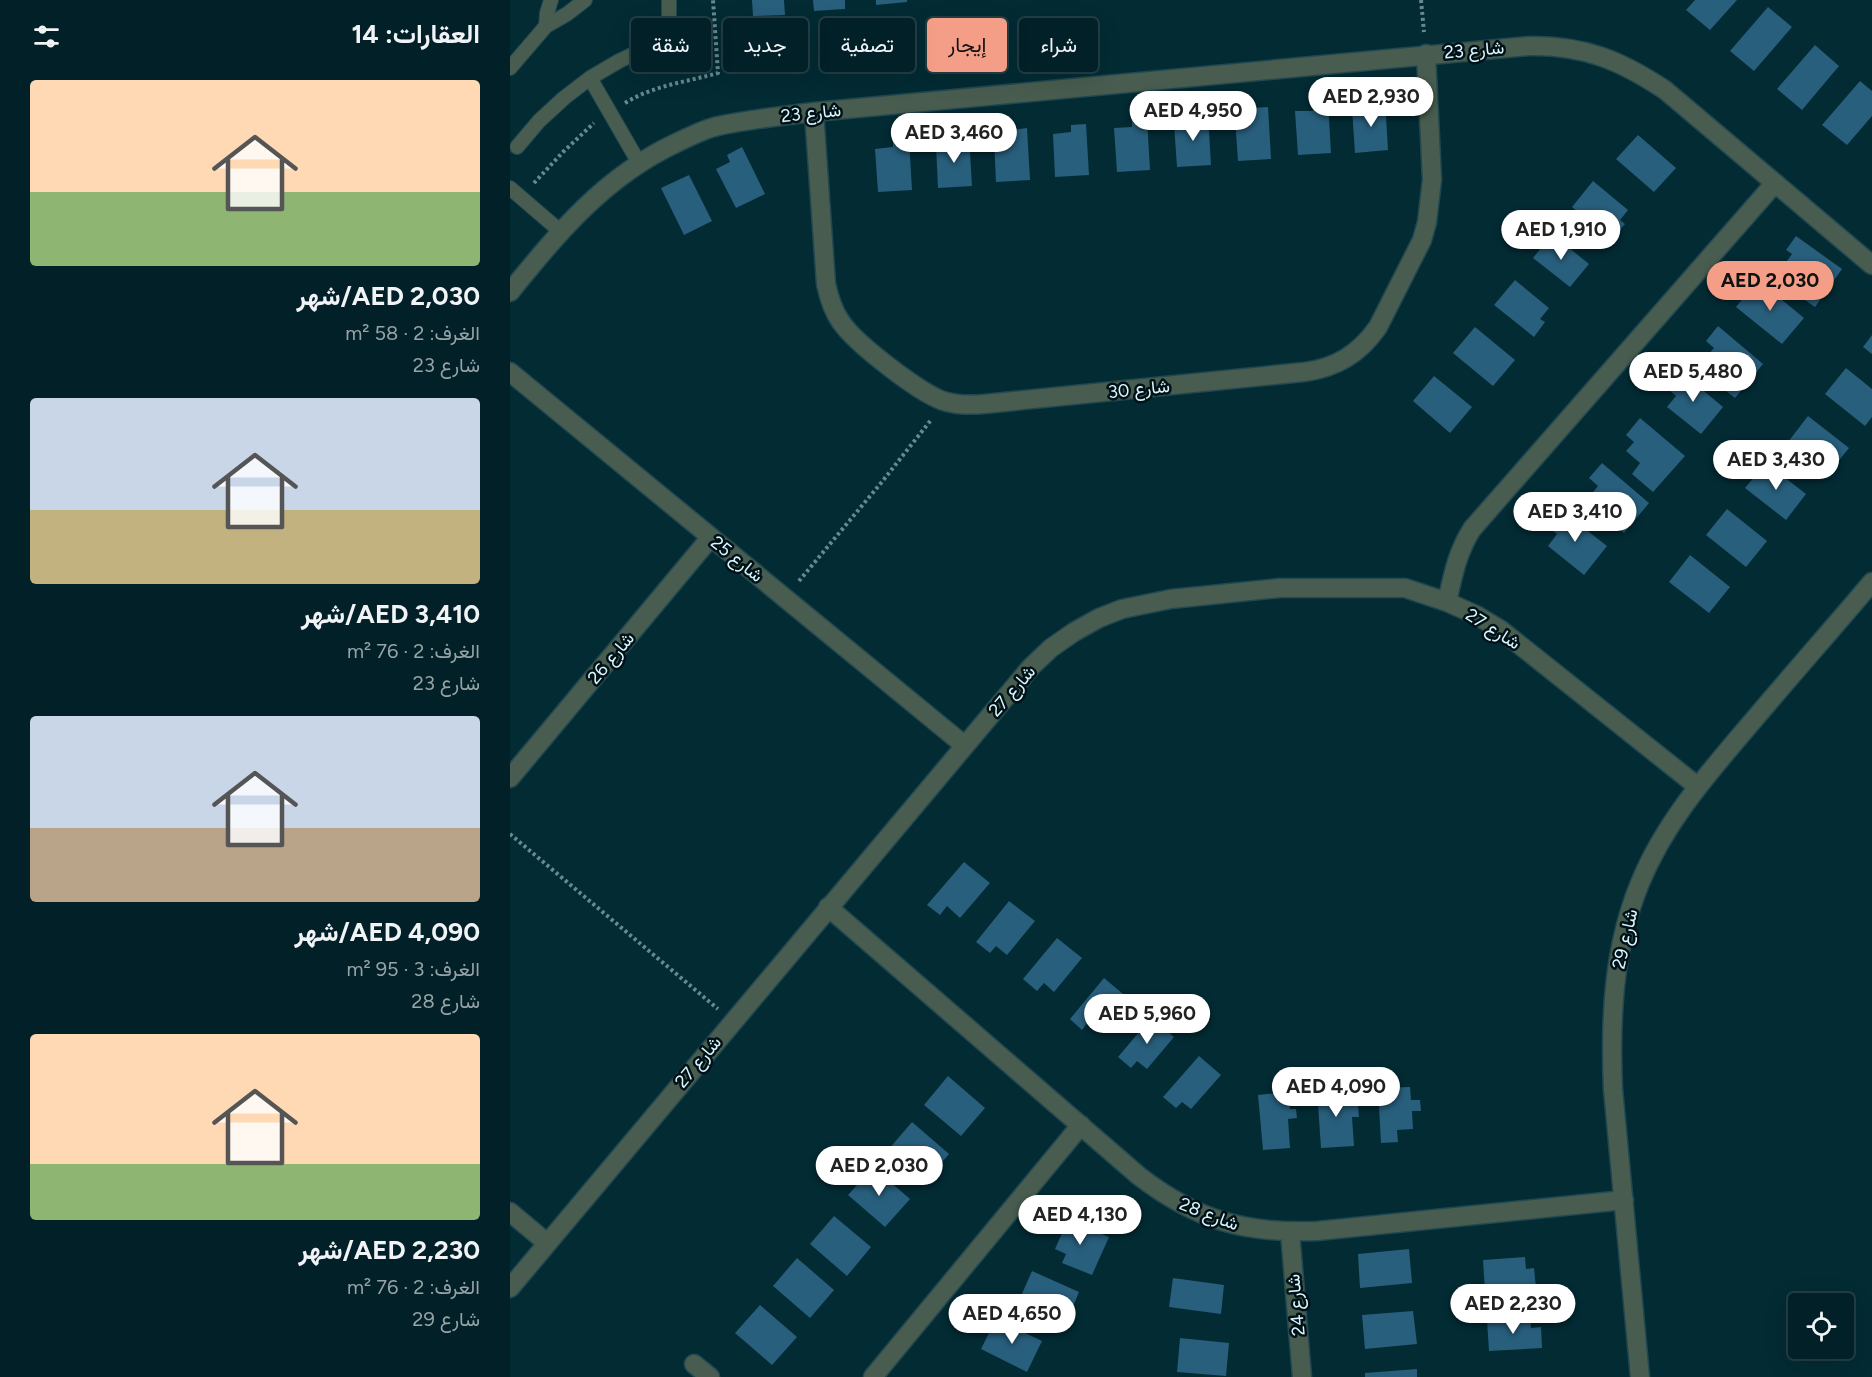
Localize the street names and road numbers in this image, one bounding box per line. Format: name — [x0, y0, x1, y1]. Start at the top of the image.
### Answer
street label: شارع 23 — [1443, 36, 1505, 65]
street label: شارع 23 — [780, 99, 842, 128]
street label: شارع 30 — [1107, 375, 1171, 404]
street label: شارع 25 — [706, 531, 768, 588]
street label: شارع 27 — [1461, 604, 1524, 655]
street label: شارع 26 — [583, 628, 640, 689]
street label: شارع 27 — [984, 661, 1041, 722]
street label: شارع 29 — [1607, 907, 1644, 971]
street label: شارع 27 — [670, 1032, 727, 1093]
street label: شارع 28 — [1176, 1193, 1242, 1236]
street label: شارع 24 — [1282, 1273, 1311, 1337]

